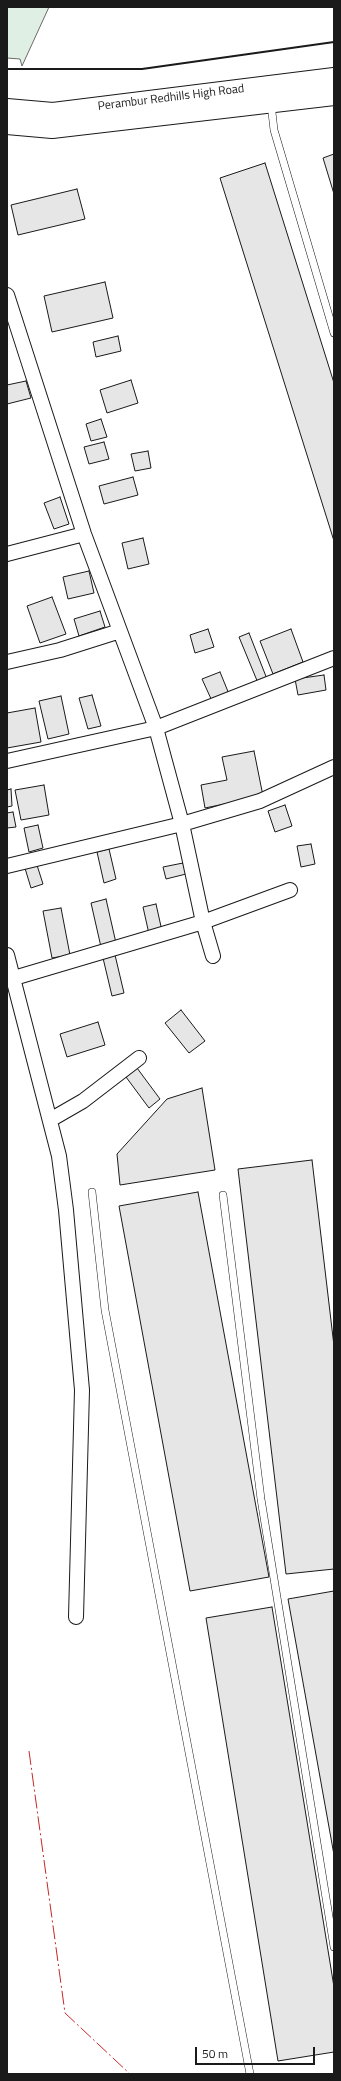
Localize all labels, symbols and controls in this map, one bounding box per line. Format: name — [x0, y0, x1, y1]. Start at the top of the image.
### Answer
street label: Perambur Redhills High Road — [97, 82, 245, 114]
scale bar — [197, 2039, 317, 2065]
text: 50 m — [202, 2044, 228, 2063]

